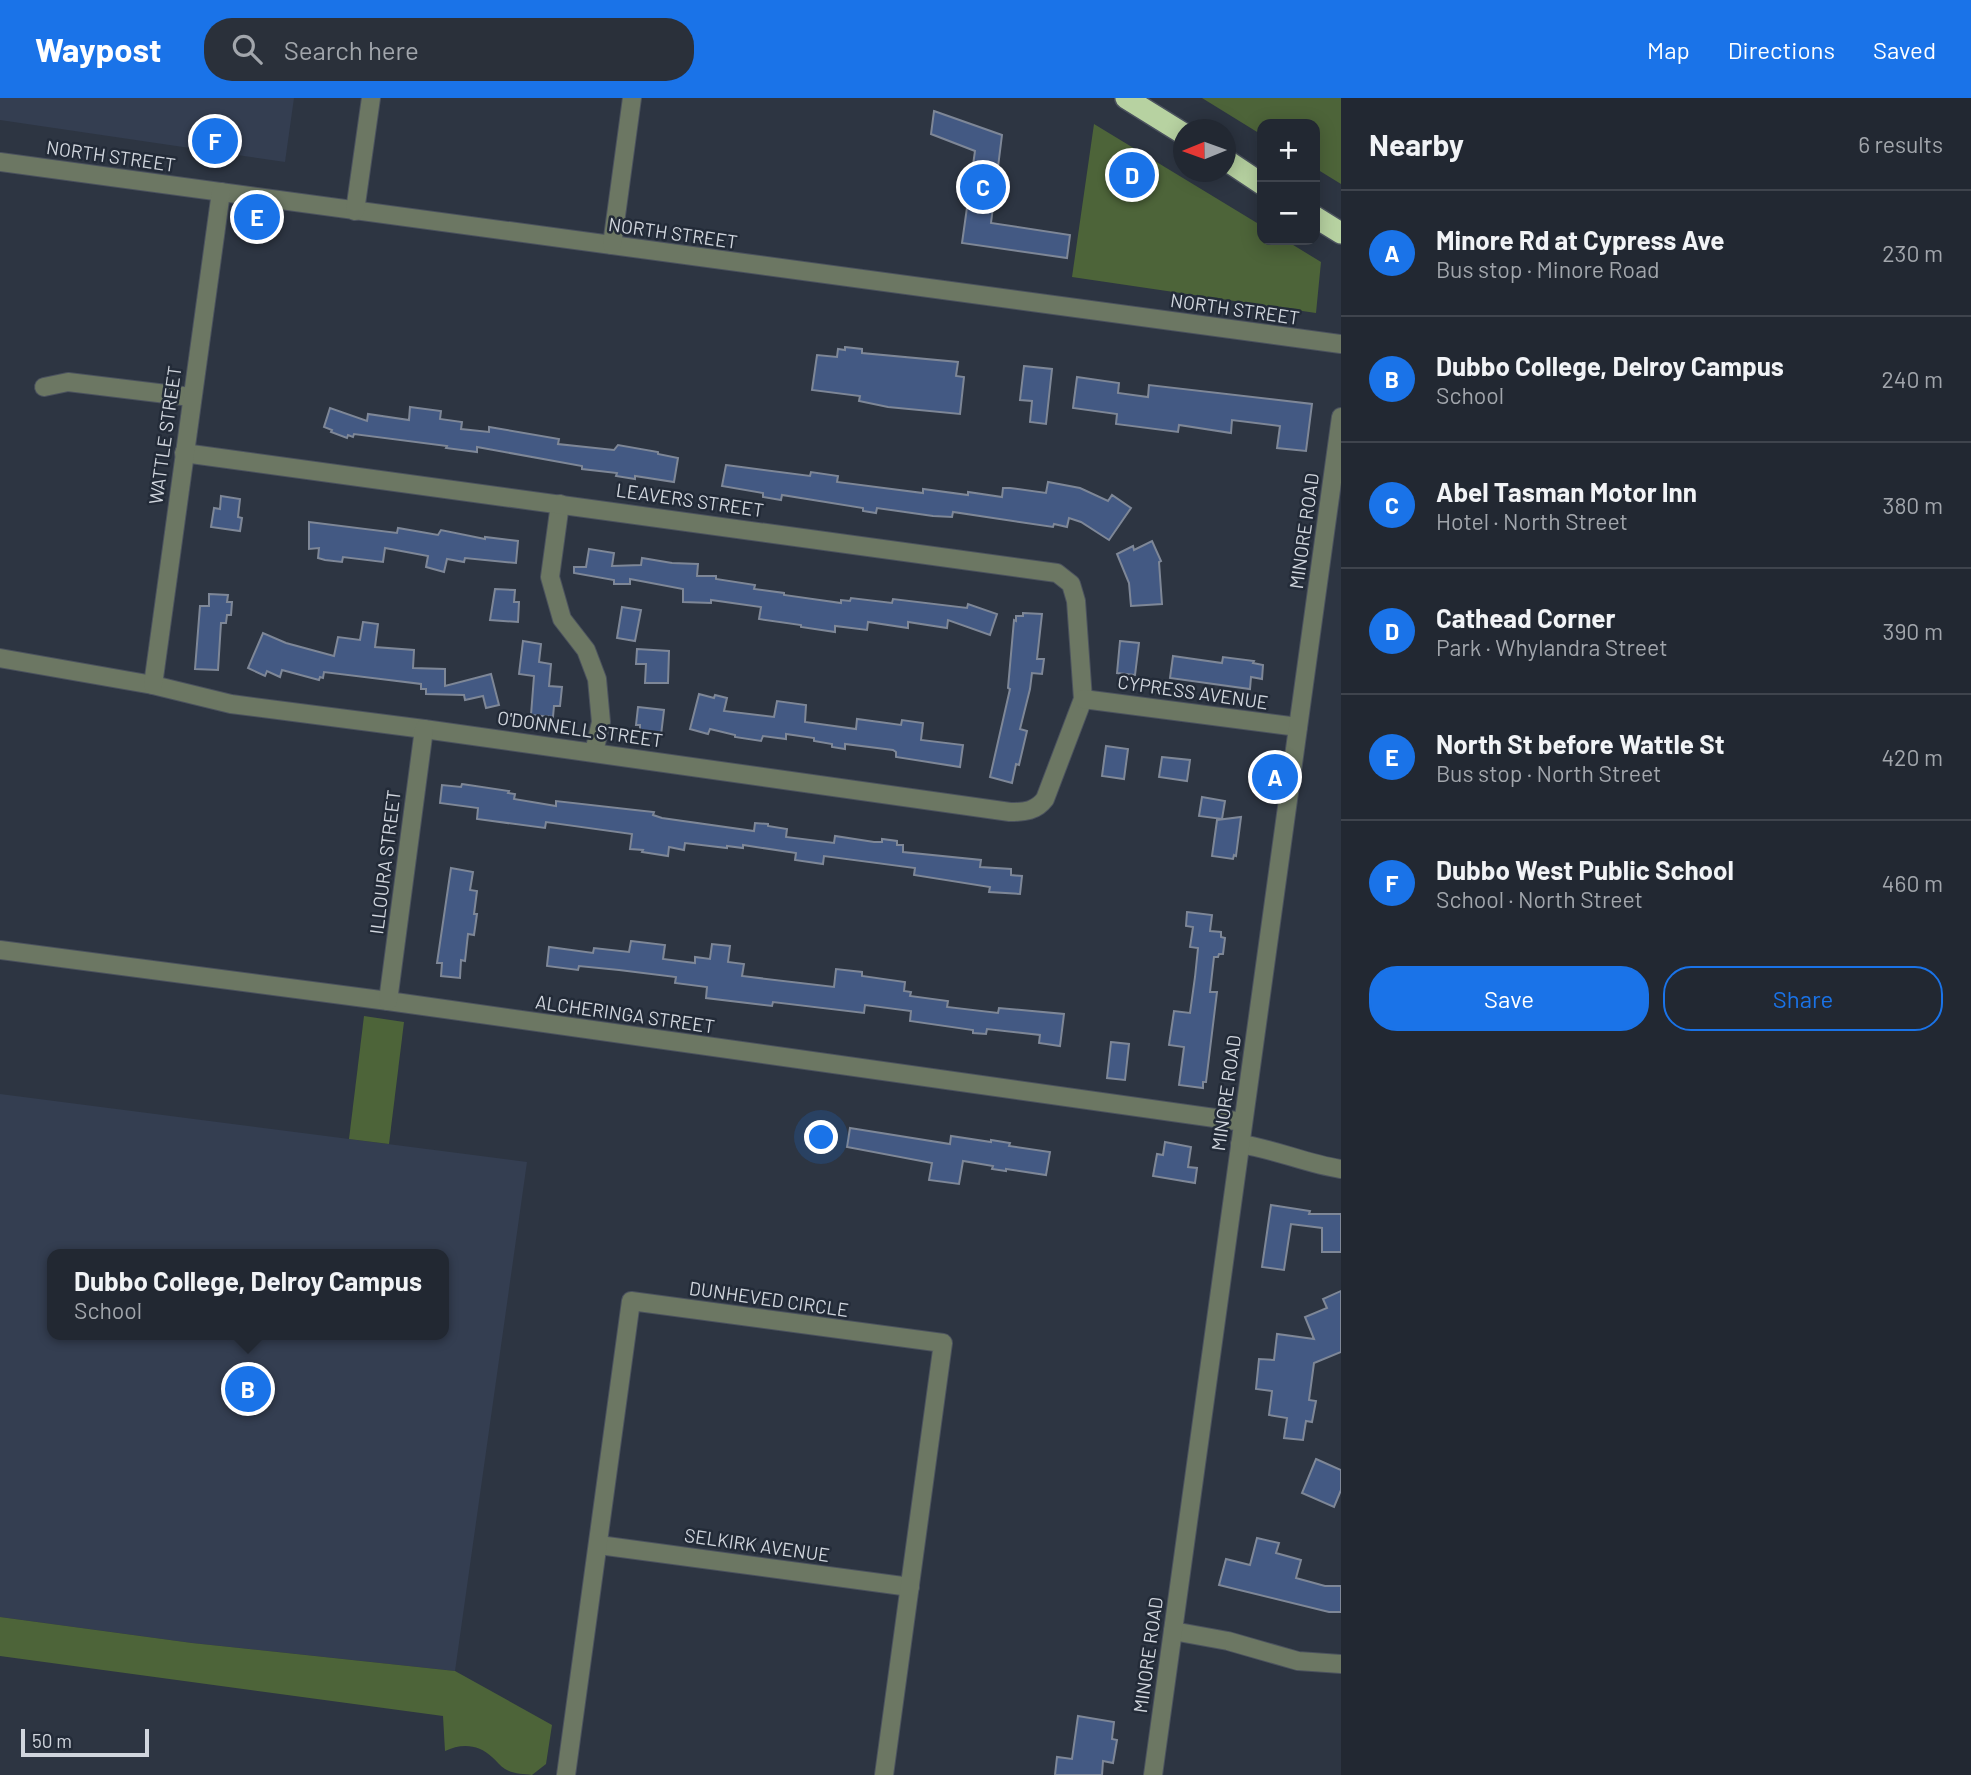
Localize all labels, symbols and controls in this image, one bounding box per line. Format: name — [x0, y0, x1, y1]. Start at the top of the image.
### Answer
search box — [204, 18, 694, 81]
text: Waypost — [35, 29, 162, 69]
icon: search — [228, 30, 266, 68]
text: Search here — [284, 34, 419, 65]
text: Map — [1647, 35, 1690, 64]
text: Directions — [1728, 35, 1835, 64]
text: Saved — [1873, 35, 1936, 64]
pin: F — [192, 115, 238, 167]
north arrow — [1173, 119, 1236, 182]
map controls — [1257, 119, 1320, 245]
button: + — [1257, 119, 1320, 182]
text: Nearby — [1369, 126, 1464, 162]
text: 6 results — [1858, 130, 1943, 158]
street label: NORTH STREET — [45, 135, 177, 176]
pin: D — [1109, 149, 1155, 201]
pin: C — [960, 161, 1006, 213]
button: − — [1257, 182, 1320, 245]
pin: E — [234, 191, 280, 243]
street label: NORTH STREET — [607, 212, 739, 253]
text: Minore Rd at Cypress Ave — [1436, 224, 1724, 255]
text: A — [1384, 239, 1400, 267]
text: 230 m — [1882, 239, 1943, 267]
text: Bus stop · Minore Road — [1436, 255, 1659, 283]
street label: NORTH STREET — [1169, 288, 1301, 329]
text: Dubbo College, Delroy Campus — [1436, 350, 1784, 381]
street label: WATTLE STREET — [143, 364, 186, 506]
text: B — [1385, 365, 1399, 393]
text: 240 m — [1881, 365, 1943, 393]
text: School — [1436, 381, 1504, 409]
street label: MINORE ROAD — [1284, 471, 1323, 590]
text: Abel Tasman Motor Inn — [1436, 476, 1697, 507]
street label: LEAVERS STREET — [615, 478, 765, 521]
text: C — [1385, 491, 1399, 519]
text: 380 m — [1883, 491, 1943, 519]
text: Hotel · North Street — [1436, 507, 1628, 535]
text: Cathead Corner — [1436, 602, 1615, 633]
text: D — [1385, 617, 1399, 645]
text: 390 m — [1883, 617, 1943, 645]
text: Park · Whylandra Street — [1436, 633, 1668, 661]
street label: CYPRESS AVENUE — [1116, 670, 1270, 713]
street label: O'DONNELL STREET — [496, 706, 664, 752]
text: North St before Wattle St — [1436, 728, 1725, 759]
text: E — [1385, 743, 1399, 771]
text: 420 m — [1881, 743, 1943, 771]
pin: A — [1252, 751, 1298, 803]
text: Bus stop · North Street — [1436, 759, 1661, 787]
street label: ILLOURA STREET — [364, 788, 405, 935]
text: Dubbo West Public School — [1436, 854, 1734, 885]
text: F — [1386, 869, 1398, 897]
text: 460 m — [1882, 869, 1943, 897]
text: School · North Street — [1436, 885, 1643, 913]
button: Save — [1369, 966, 1649, 1031]
button: Share — [1663, 966, 1943, 1031]
street label: ALCHERINGA STREET — [534, 990, 716, 1037]
street label: MINORE ROAD — [1206, 1033, 1245, 1152]
your location — [804, 1120, 838, 1154]
popup — [47, 1249, 449, 1340]
text: Dubbo College, Delroy Campus — [74, 1265, 422, 1296]
street label: DUNHEVED CIRCLE — [688, 1276, 850, 1321]
text: School — [74, 1296, 142, 1324]
pin: B — [225, 1363, 271, 1415]
street label: SELKIRK AVENUE — [683, 1523, 831, 1566]
street label: MINORE ROAD — [1128, 1595, 1167, 1714]
scale bar — [21, 1726, 149, 1758]
text: 50 m — [32, 1729, 72, 1752]

